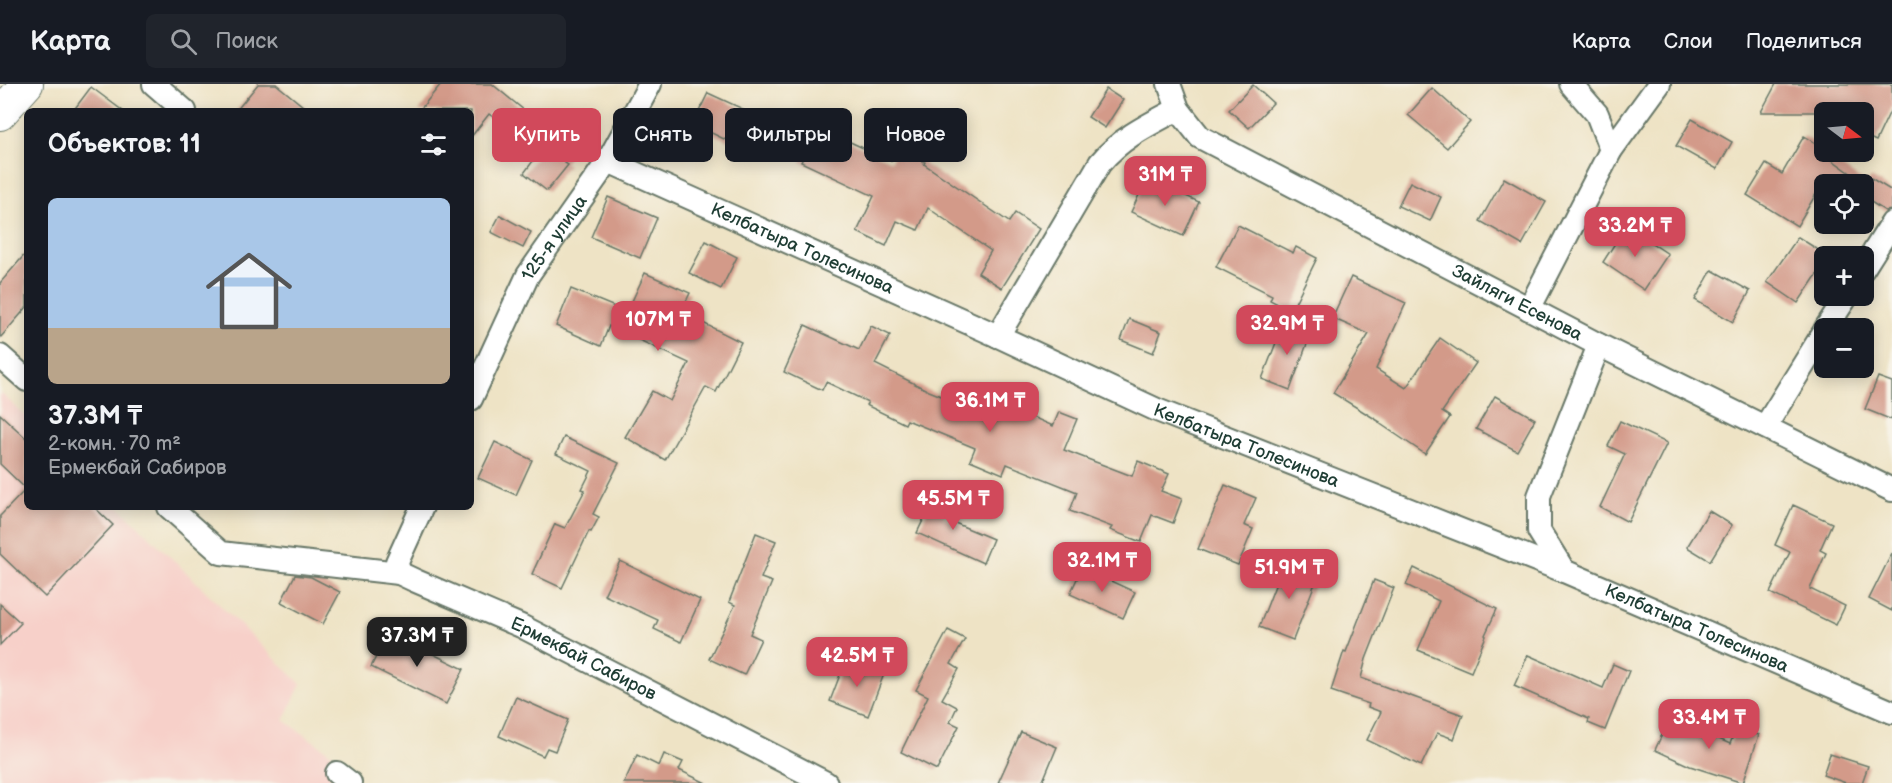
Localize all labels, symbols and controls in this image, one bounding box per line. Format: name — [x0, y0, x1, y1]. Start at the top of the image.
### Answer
search box — [146, 14, 566, 68]
text: Карта — [30, 25, 110, 58]
icon: search — [167, 25, 200, 58]
text: Поиск — [215, 28, 278, 55]
text: Карта — [1572, 29, 1631, 54]
text: Слои — [1664, 29, 1713, 54]
text: Поделиться — [1746, 29, 1862, 54]
north arrow — [1814, 102, 1874, 162]
map controls — [1814, 102, 1874, 378]
chip: Купить — [492, 108, 601, 162]
chip: Снять — [613, 108, 713, 162]
chip: Фильтры — [725, 108, 852, 162]
chip: Новое — [864, 108, 967, 162]
icon: filters — [417, 128, 450, 161]
text: Объектов: 11 — [48, 129, 201, 160]
pin: 31M ₸ — [1123, 156, 1207, 207]
text: 31M ₸ — [1138, 163, 1192, 187]
button: locate — [1814, 174, 1874, 234]
street label: 125-я улица — [517, 191, 591, 283]
street label: Келбатыра Толесинова — [708, 198, 897, 298]
pin: 33.2M ₸ — [1580, 207, 1690, 258]
text: 33.2M ₸ — [1598, 214, 1672, 238]
icon: home — [195, 237, 303, 345]
button: + — [1814, 246, 1874, 306]
street label: Зайляги Есенова — [1449, 260, 1586, 345]
pin: 107M ₸ — [609, 301, 707, 352]
pin: 32.9M ₸ — [1232, 305, 1342, 356]
text: 107M ₸ — [625, 308, 691, 332]
text: 32.9M ₸ — [1250, 312, 1324, 336]
button: − — [1814, 318, 1874, 378]
pin: 36.1M ₸ — [935, 382, 1045, 433]
text: 36.1M ₸ — [955, 389, 1025, 413]
street label: Келбатыра Толесинова — [1151, 399, 1343, 492]
text: 37.3M ₸ — [48, 401, 142, 432]
text: 2-комн. · 70 m² — [48, 432, 181, 456]
text: Ермекбай Сабиров — [48, 456, 227, 480]
pin: 45.5M ₸ — [898, 480, 1008, 531]
text: 45.5M ₸ — [917, 487, 989, 511]
pin: 32.1M ₸ — [1047, 542, 1157, 593]
text: 32.1M ₸ — [1067, 549, 1137, 573]
pin: 51.9M ₸ — [1234, 549, 1344, 600]
text: 51.9M ₸ — [1254, 556, 1324, 580]
street label: Келбатыра Толесинова — [1602, 579, 1792, 677]
street label: Ермекбай Сабиров — [508, 612, 660, 705]
pin: 37.3M ₸ — [362, 617, 472, 668]
text: 37.3M ₸ — [381, 624, 453, 648]
pin: 42.5M ₸ — [802, 637, 912, 688]
text: 42.5M ₸ — [820, 644, 894, 668]
pin: 33.4M ₸ — [1654, 699, 1764, 750]
text: 33.4M ₸ — [1672, 706, 1746, 730]

